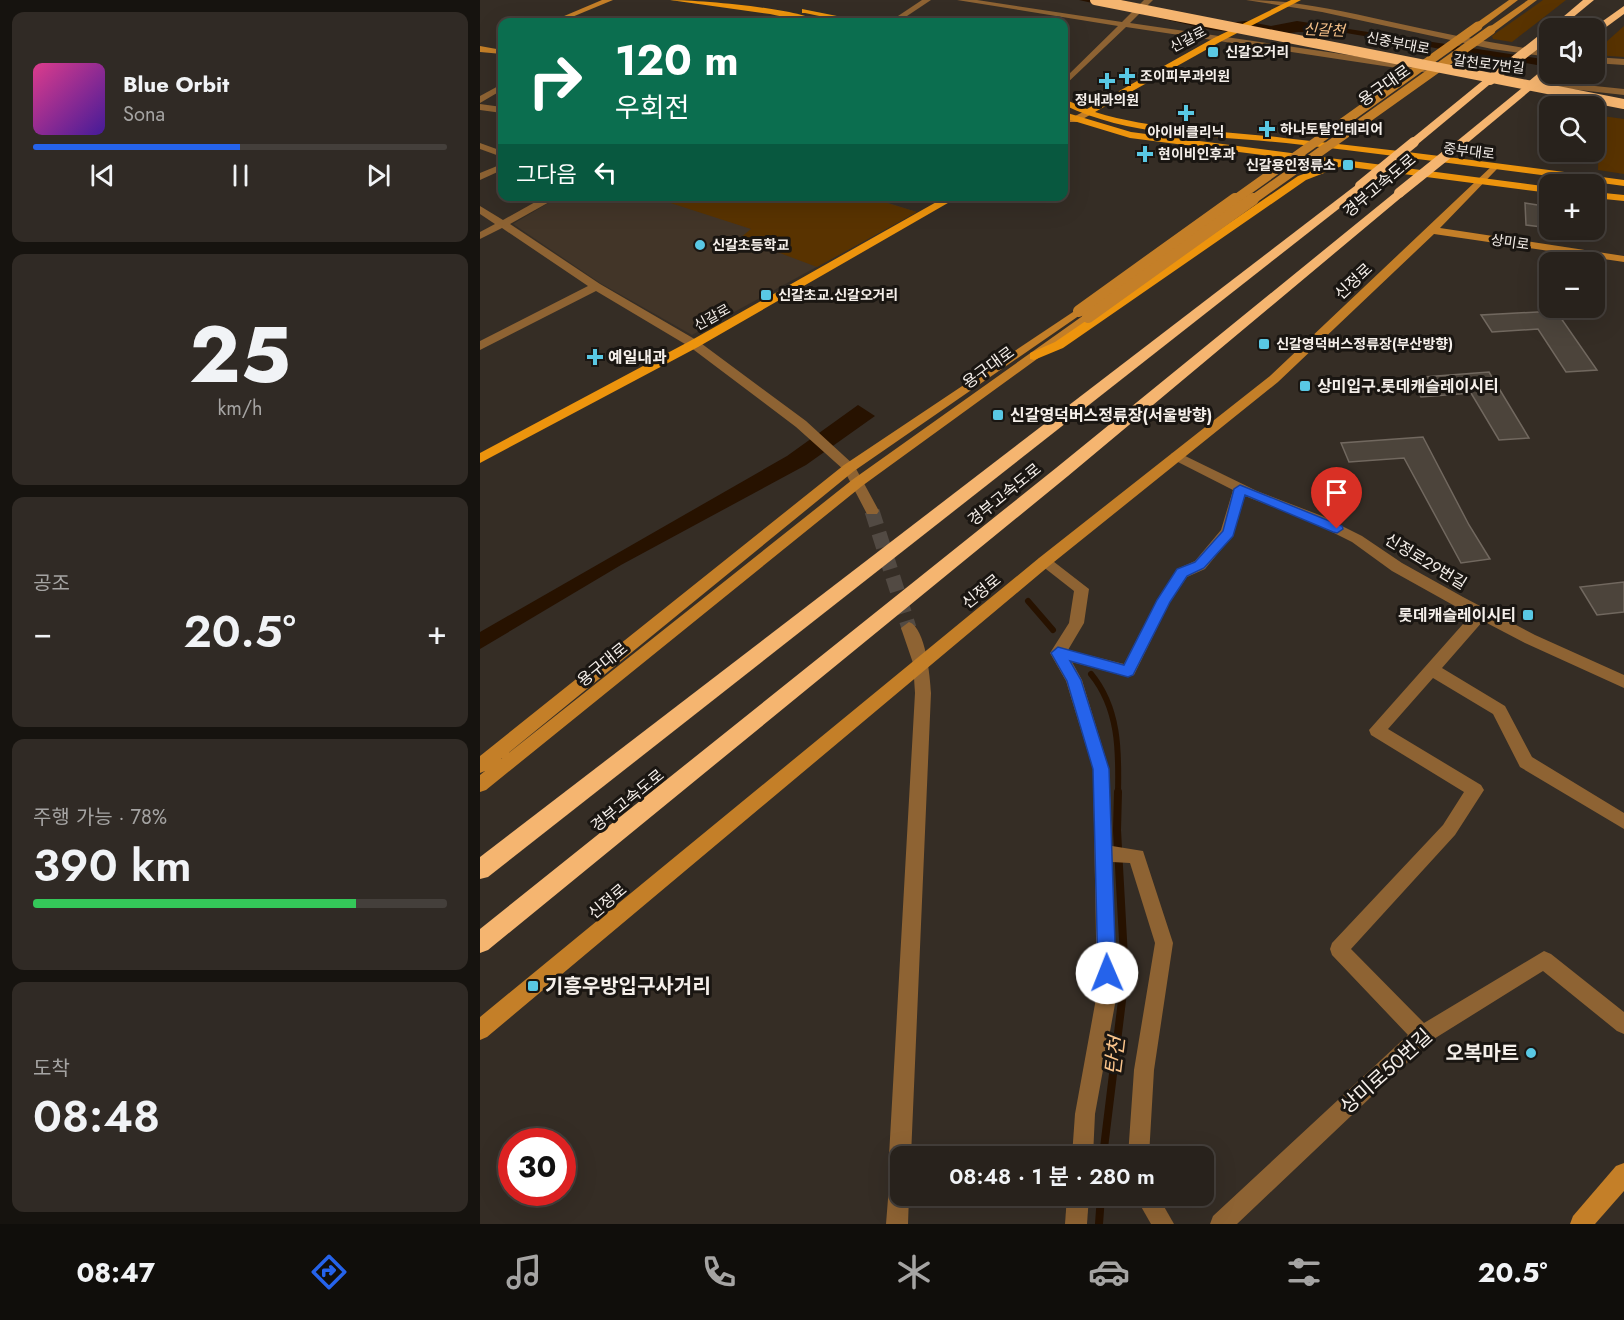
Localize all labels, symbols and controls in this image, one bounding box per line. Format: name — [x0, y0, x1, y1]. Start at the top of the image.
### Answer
water label: 신갈천 — [1303, 18, 1347, 42]
map controls — [1539, 18, 1605, 318]
button: sound — [1539, 18, 1605, 84]
street label: 신갈로 — [1166, 21, 1210, 57]
street label: 신중부대로 — [1364, 27, 1432, 59]
text: 120 m — [615, 30, 739, 91]
icon: right — [516, 42, 594, 120]
place label: 신갈오거리 — [1225, 42, 1289, 62]
marker: 신갈오거리 — [1206, 45, 1220, 59]
street label: 갈천로7번길 — [1452, 50, 1526, 78]
street label: 용구대로 — [1354, 59, 1415, 112]
place label: 조이피부과의원 — [1140, 66, 1230, 86]
marker: 조이피부과의원 — [1118, 67, 1136, 85]
text: Blue Orbit — [123, 68, 229, 100]
marker: 정내과의원 — [1098, 72, 1116, 90]
text: 우회전 — [615, 88, 690, 127]
place label: 정내과의원 — [1075, 90, 1139, 110]
button: search — [1539, 96, 1605, 162]
text: Sona — [123, 100, 165, 129]
marker: 아이비클리닉 — [1177, 104, 1195, 122]
place label: 하나토탈인테리어 — [1280, 119, 1383, 139]
marker: 하나토탈인테리어 — [1258, 120, 1276, 138]
place label: 아이비클리닉 — [1147, 122, 1225, 142]
street label: 중부대로 — [1442, 138, 1496, 164]
place label: 현이비인후과 — [1158, 144, 1235, 164]
marker: 현이비인후과 — [1136, 145, 1154, 163]
street label: 경부고속도로 — [1338, 148, 1421, 223]
place label: 신갈용인정류소 — [1246, 155, 1336, 175]
icon: left — [589, 156, 622, 189]
text: 그다음 — [516, 158, 577, 190]
marker: 신갈용인정류소 — [1341, 158, 1355, 172]
icon: previous — [86, 159, 119, 192]
icon: pause — [224, 159, 257, 192]
icon: next — [362, 159, 395, 192]
button: + — [1539, 174, 1605, 240]
street label: 상미로 — [1489, 229, 1531, 255]
place label: 신갈초등학교 — [712, 235, 789, 255]
marker: 신갈초등학교 — [693, 238, 707, 252]
button: − — [1539, 252, 1605, 318]
street label: 신정로 — [1329, 258, 1378, 305]
place label: 신갈초교.신갈오거리 — [778, 285, 898, 305]
marker: 신갈초교.신갈오거리 — [759, 288, 773, 302]
text: 25 — [189, 299, 291, 411]
street label: 신갈로 — [690, 299, 734, 335]
place label: 신갈영덕버스정류장(부산방향) — [1276, 334, 1453, 354]
marker: 신갈영덕버스정류장(부산방향) — [1257, 337, 1271, 351]
street label: 용구대로 — [958, 341, 1019, 394]
place label: 예일내과 — [608, 346, 667, 369]
marker: 예일내과 — [586, 348, 604, 366]
place label: 상미입구.롯데캐슬레이시티 — [1317, 375, 1499, 398]
marker: 상미입구.롯데캐슬레이시티 — [1298, 379, 1312, 393]
text: km/h — [217, 394, 263, 423]
place label: 신갈영덕버스정류장(서울방향) — [1010, 404, 1212, 427]
marker: 신갈영덕버스정류장(서울방향) — [991, 408, 1005, 422]
street label: 경부고속도로 — [963, 457, 1046, 531]
pin — [1311, 467, 1362, 529]
icon: arrive — [1320, 476, 1353, 509]
street label: 신정로29번길 — [1380, 528, 1471, 595]
street label: 신정로 — [957, 568, 1006, 614]
text: 공조 — [33, 569, 70, 598]
text: 20.5° — [183, 599, 296, 664]
place label: 롯데캐슬레이시티 — [1398, 604, 1516, 627]
marker: 롯데캐슬레이시티 — [1521, 608, 1535, 622]
text: − — [33, 609, 52, 656]
text: + — [427, 609, 447, 656]
street label: 용구대로 — [572, 637, 633, 692]
street label: 경부고속도로 — [586, 763, 669, 837]
text: 주행 가능 · 78% — [33, 803, 167, 832]
text: 390 km — [33, 833, 192, 898]
street label: 신정로 — [583, 878, 632, 924]
position arrow — [1075, 941, 1139, 1005]
place label: 기흥우방입구사거리 — [545, 972, 711, 1001]
marker: 기흥우방입구사거리 — [526, 979, 540, 993]
street label: 상미로50번길 — [1334, 1022, 1439, 1121]
water label: 탄천 — [1098, 1032, 1133, 1077]
place label: 오복마트 — [1445, 1039, 1519, 1068]
marker: 오복마트 — [1524, 1046, 1538, 1060]
text: 도착 — [33, 1054, 70, 1083]
text: 08:48 — [33, 1084, 160, 1149]
speed limit sign: 30 — [498, 1128, 576, 1206]
text: 08:48 · 1 분 · 280 m — [949, 1160, 1155, 1192]
icon: directions — [308, 1251, 350, 1293]
icon: music — [503, 1251, 545, 1293]
icon: phone — [698, 1251, 740, 1293]
icon: climate — [893, 1251, 935, 1293]
icon: car — [1088, 1251, 1130, 1293]
icon: filters — [1283, 1251, 1325, 1293]
text: 08:47 — [76, 1253, 155, 1292]
text: 20.5° — [1478, 1253, 1547, 1292]

